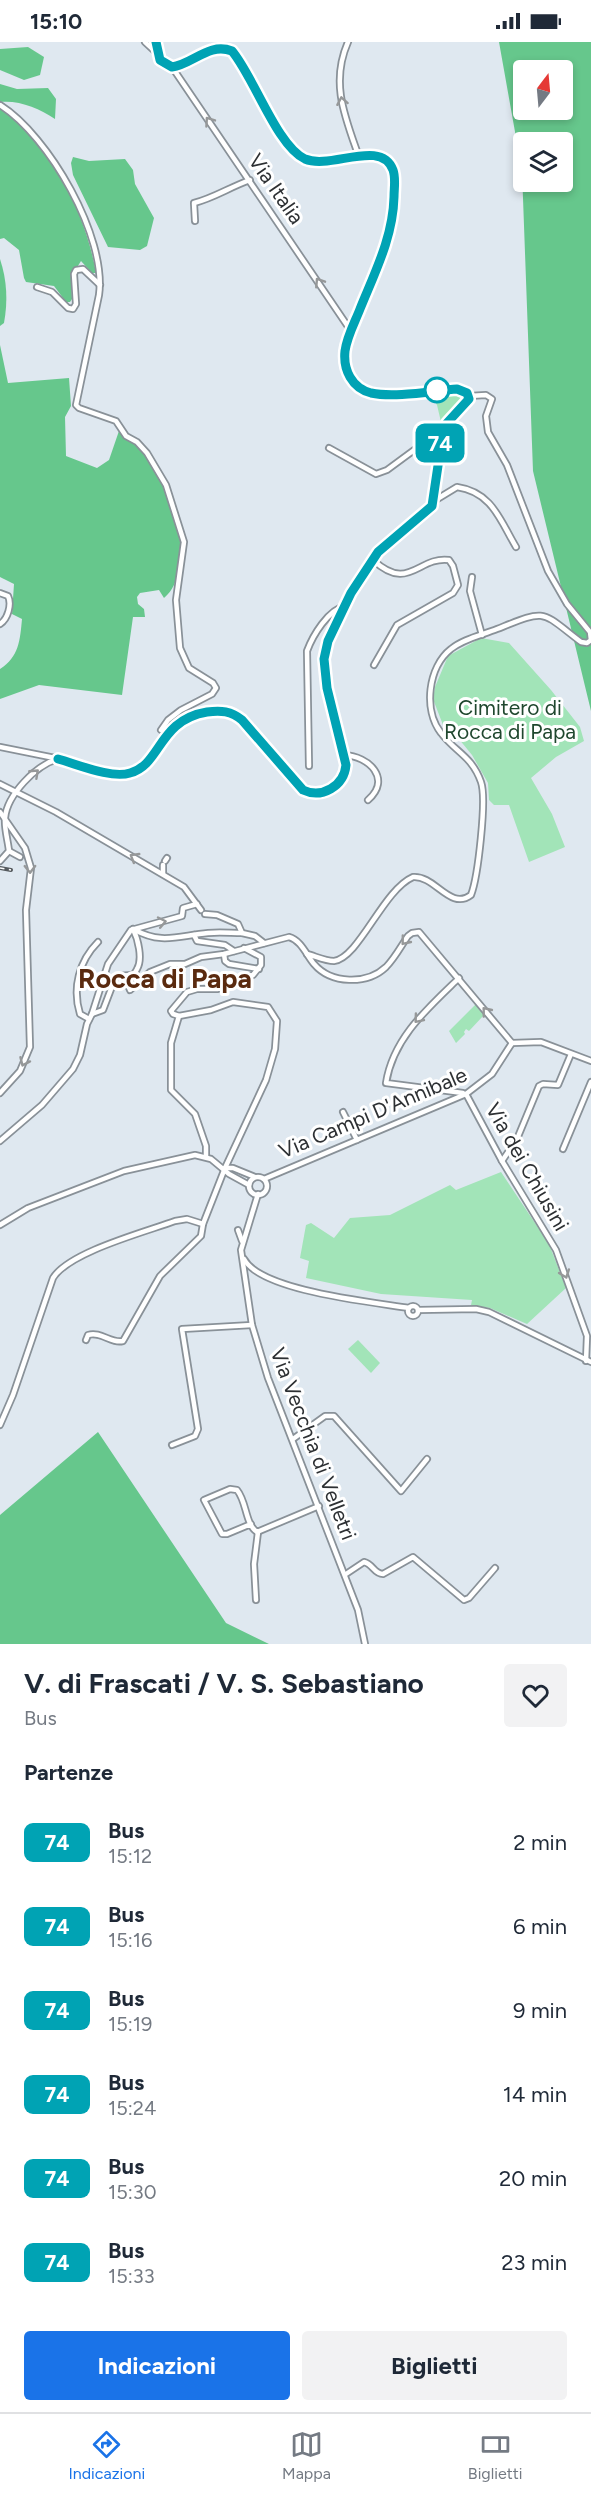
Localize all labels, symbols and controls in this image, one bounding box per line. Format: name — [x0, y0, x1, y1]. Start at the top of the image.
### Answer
text: 15:10 — [30, 8, 82, 35]
north arrow — [513, 60, 573, 120]
map controls — [513, 60, 573, 192]
one-way arrow — [336, 96, 349, 106]
one-way arrow — [205, 116, 216, 127]
button: layers — [513, 132, 573, 192]
street label: Via Italia — [243, 149, 310, 229]
one-way arrow — [315, 278, 326, 289]
unlabelled marker — [424, 377, 450, 403]
line badge: 74 — [413, 424, 467, 462]
text: 74 — [428, 431, 452, 456]
park label: Cimitero di Rocca di Papa — [444, 695, 576, 744]
one-way arrow — [28, 770, 39, 781]
one-way arrow — [130, 853, 140, 865]
one-way arrow — [24, 864, 36, 873]
one-way arrow — [157, 916, 167, 929]
one-way arrow — [402, 934, 413, 945]
district label: Rocca di Papa — [78, 962, 252, 995]
one-way arrow — [482, 1007, 493, 1018]
one-way arrow — [414, 1012, 425, 1023]
one-way arrow — [19, 1056, 31, 1067]
street label: Via Campi D'Annibale — [275, 1062, 471, 1163]
street label: Via dei Chiusini — [481, 1098, 574, 1235]
one-way arrow — [557, 1268, 570, 1278]
street label: Via Vecchia di Velletri — [265, 1344, 362, 1543]
button: heart — [504, 1664, 567, 1727]
text: V. di Frascati / V. S. Sebastiano — [24, 1666, 424, 1700]
text: Bus — [24, 1706, 57, 1730]
text: Partenze — [24, 1759, 113, 1786]
text: Bus — [108, 1817, 144, 1844]
text: 2 min — [513, 1829, 567, 1856]
text: 74 — [45, 1830, 69, 1855]
text: 15:12 — [108, 1844, 152, 1868]
text: Bus — [108, 1901, 144, 1928]
text: 6 min — [513, 1913, 567, 1940]
text: 74 — [45, 1914, 69, 1939]
text: 15:16 — [108, 1928, 152, 1952]
text: Bus — [108, 1985, 144, 2012]
text: 9 min — [513, 1997, 567, 2024]
text: 74 — [45, 1998, 69, 2023]
text: 15:19 — [108, 2012, 152, 2036]
text: Bus — [108, 2069, 144, 2096]
text: 14 min — [503, 2081, 567, 2108]
text: 74 — [45, 2082, 69, 2107]
text: 15:24 — [108, 2096, 156, 2120]
text: Bus — [108, 2153, 144, 2180]
text: 20 min — [499, 2165, 567, 2192]
text: 74 — [45, 2166, 69, 2191]
text: 15:30 — [108, 2180, 157, 2204]
text: Bus — [108, 2237, 144, 2264]
text: 23 min — [501, 2249, 567, 2276]
text: 74 — [45, 2250, 69, 2275]
text: 15:33 — [108, 2264, 155, 2288]
button: Indicazioni — [24, 2331, 290, 2400]
button: Biglietti — [302, 2331, 567, 2400]
tab: Indicazioni — [68, 2428, 145, 2483]
tab: Mappa — [282, 2428, 331, 2483]
tab: Biglietti — [468, 2428, 523, 2483]

